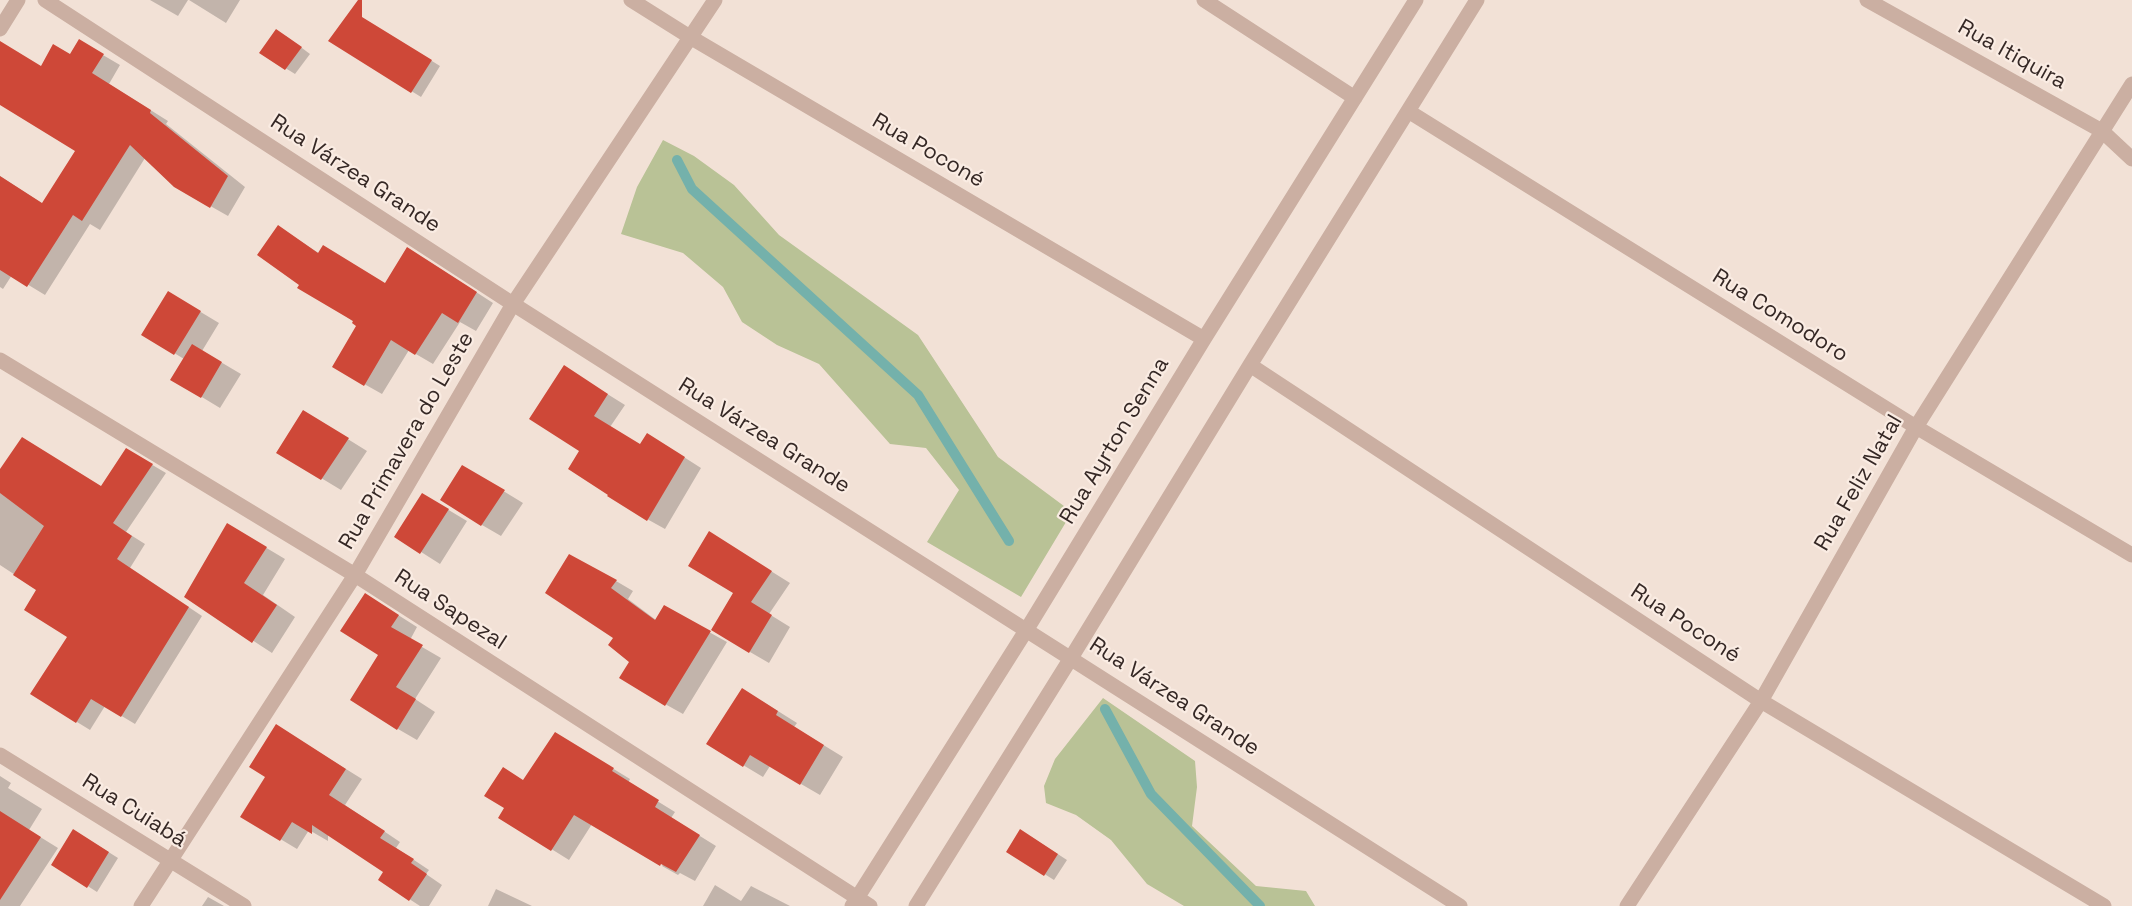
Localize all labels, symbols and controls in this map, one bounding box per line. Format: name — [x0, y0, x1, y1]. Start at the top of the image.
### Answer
street label: Rua Itiquira — [1953, 14, 2071, 96]
street label: Rua Poconé — [867, 108, 989, 194]
street label: Rua Várzea Grande — [265, 109, 445, 239]
street label: Rua Comodoro — [1707, 264, 1853, 368]
street label: Rua Primavera do Leste — [334, 328, 480, 554]
street label: Rua Ayrton Senna — [1055, 353, 1175, 529]
street label: Rua Várzea Grande — [673, 372, 855, 500]
street label: Rua Feliz Natal — [1809, 410, 1909, 556]
street label: Rua Sapezal — [389, 564, 511, 656]
street label: Rua Poconé — [1625, 579, 1745, 669]
street label: Rua Várzea Grande — [1084, 632, 1264, 762]
street label: Rua Cuiabá — [77, 769, 191, 853]

